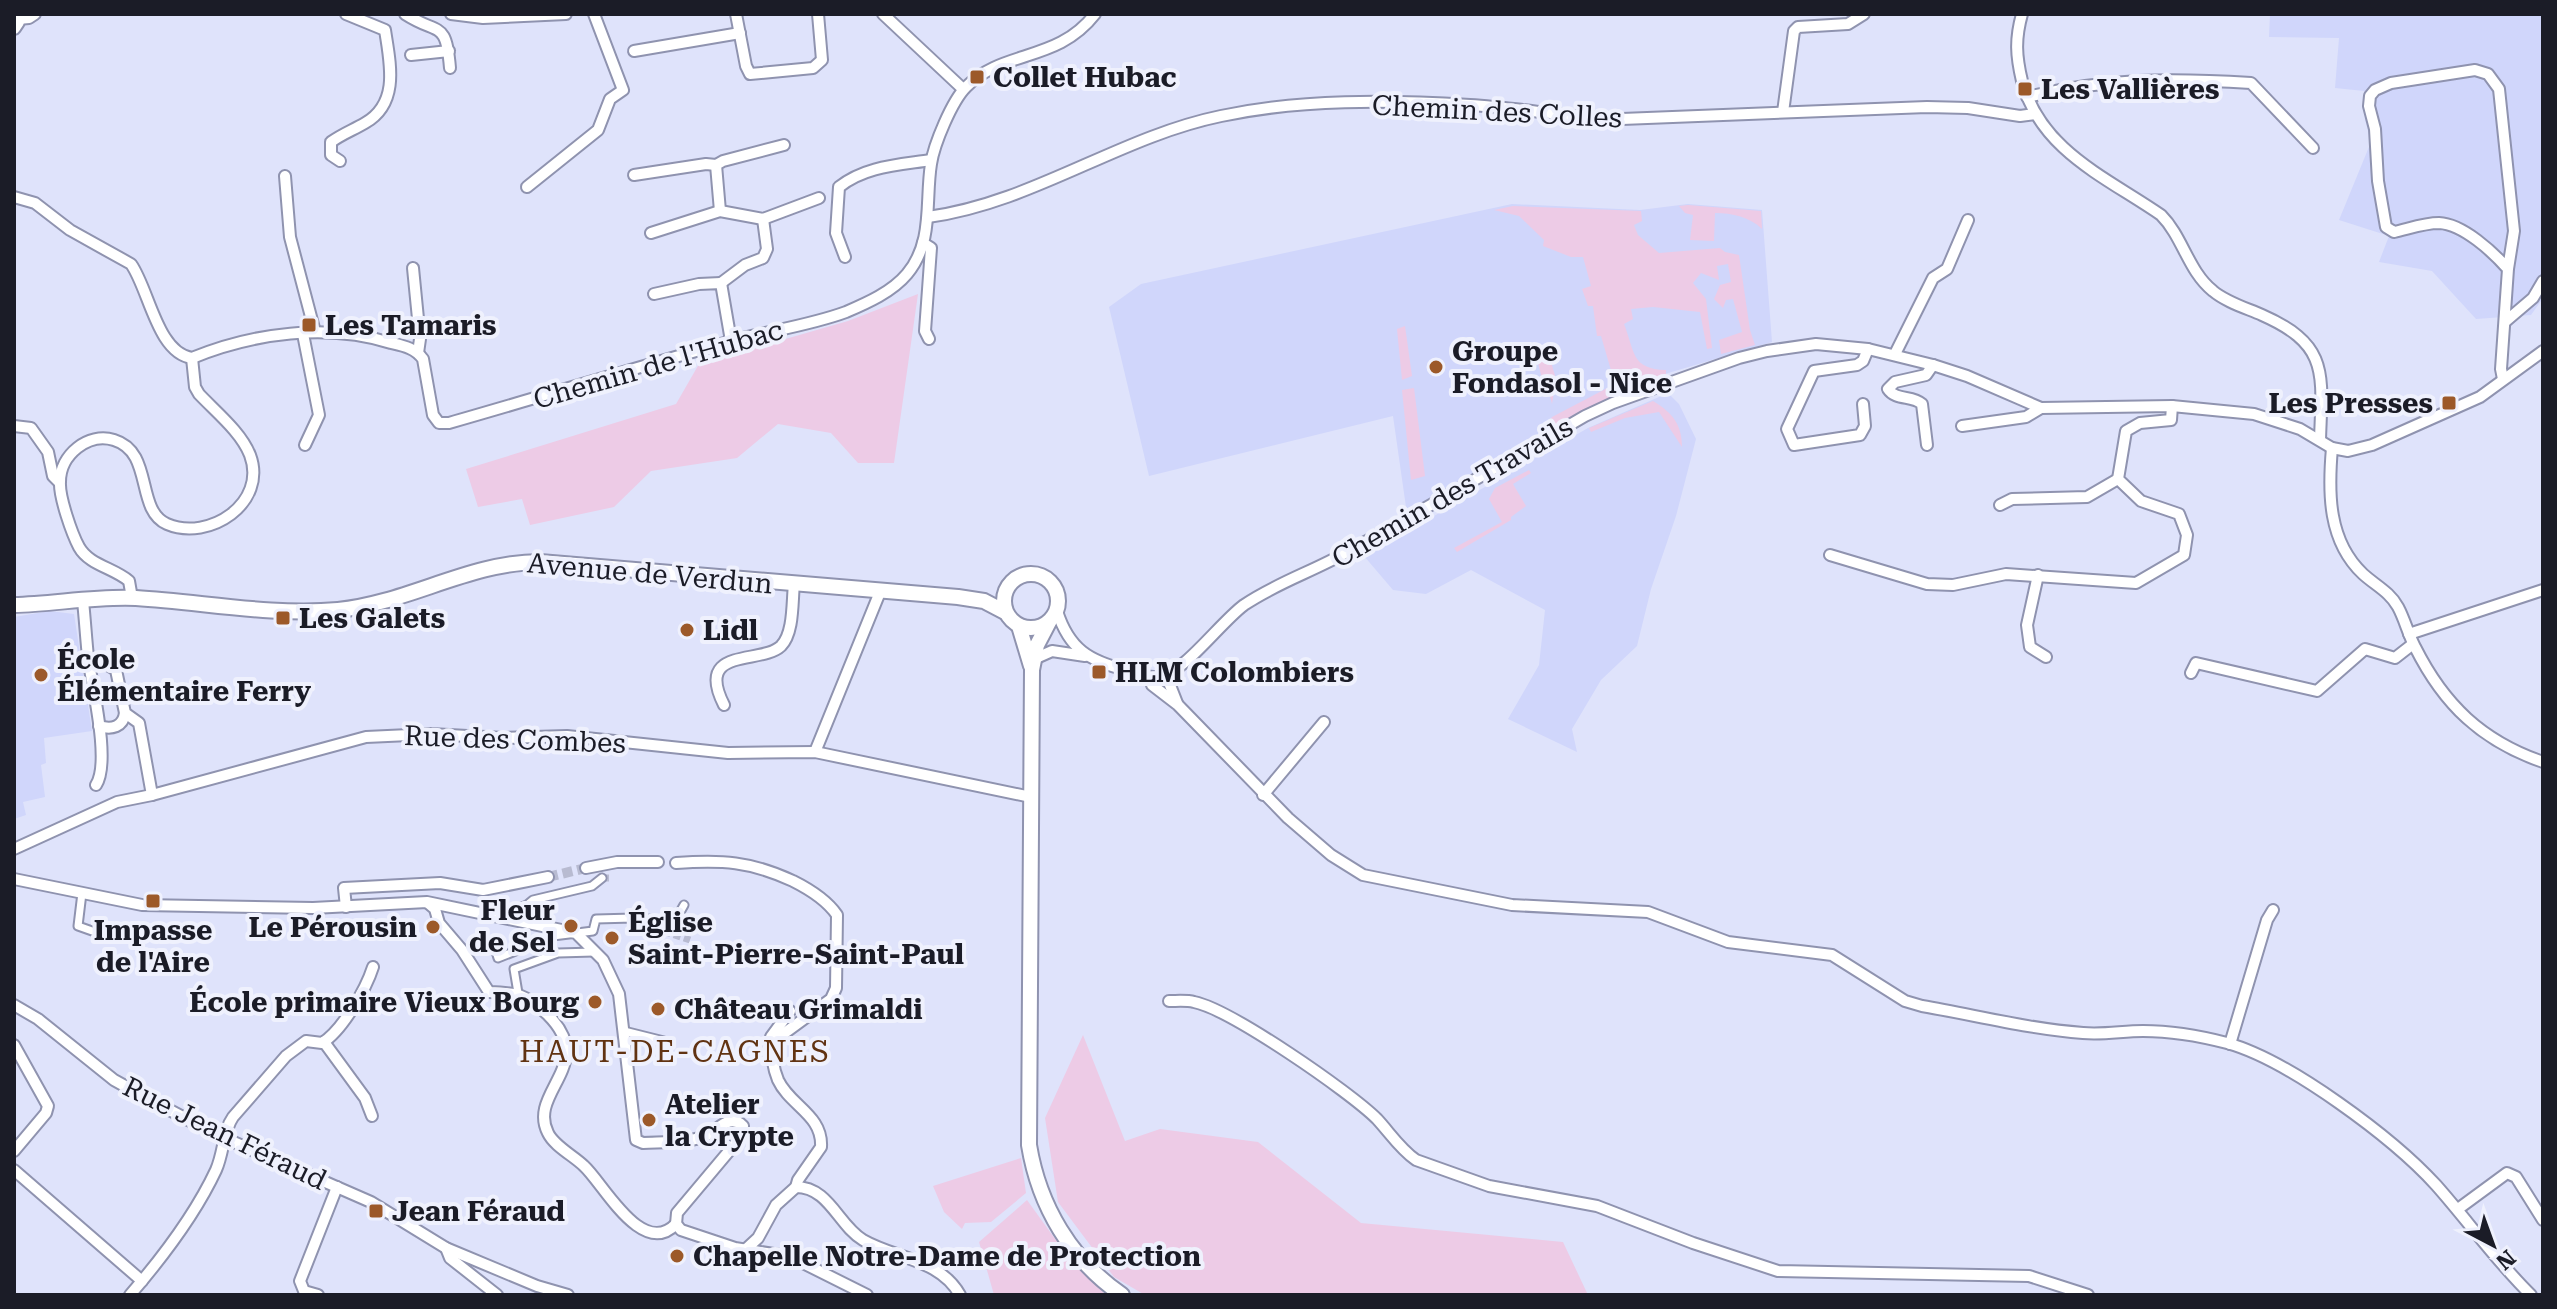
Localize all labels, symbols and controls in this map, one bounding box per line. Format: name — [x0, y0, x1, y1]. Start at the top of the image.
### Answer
place label: Collet Hubac — [993, 61, 1177, 94]
marker: Collet Hubac — [968, 68, 986, 86]
place label: Les Vallières — [2041, 73, 2219, 106]
marker: Les Vallières — [2016, 80, 2034, 98]
street label: Chemin des Colles — [1371, 88, 1623, 135]
place label: Les Tamaris — [325, 309, 496, 342]
street label: Chemin de l'Hubac — [530, 313, 787, 416]
marker: Les Tamaris — [300, 316, 318, 334]
place label: Groupe Fondasol - Nice — [1452, 335, 1672, 400]
marker: Groupe Fondasol - Nice — [1427, 358, 1445, 376]
place label: Les Presses — [2268, 387, 2433, 420]
marker: Les Presses — [2440, 394, 2458, 412]
street label: Chemin des Travails — [1326, 410, 1579, 575]
street label: Avenue de Verdun — [526, 546, 774, 601]
place label: Les Galets — [299, 602, 445, 635]
marker: Les Galets — [274, 609, 292, 627]
place label: Lidl — [703, 614, 758, 647]
marker: Lidl — [678, 621, 696, 639]
place label: École Élémentaire Ferry — [57, 642, 311, 708]
place label: HLM Colombiers — [1115, 656, 1354, 689]
marker: HLM Colombiers — [1090, 663, 1108, 681]
marker: École Élémentaire Ferry — [32, 666, 50, 684]
street label: Rue des Combes — [404, 719, 626, 760]
marker: Impasse de l'Aire — [144, 892, 162, 910]
place label: Fleur de Sel — [469, 894, 555, 959]
place label: Église Saint-Pierre-Saint-Paul — [628, 905, 964, 971]
place label: Le Pérousin — [249, 911, 417, 944]
place label: Impasse de l'Aire — [94, 914, 212, 979]
marker: Fleur de Sel — [562, 917, 580, 935]
marker: Le Pérousin — [424, 918, 442, 936]
marker: Église Saint-Pierre-Saint-Paul — [603, 929, 621, 947]
place label: École primaire Vieux Bourg — [189, 985, 580, 1019]
marker: École primaire Vieux Bourg — [586, 993, 604, 1011]
place label: Château Grimaldi — [674, 993, 922, 1026]
marker: Château Grimaldi — [649, 1000, 667, 1018]
district label: HAUT-DE-CAGNES — [519, 1034, 831, 1069]
street label: Rue Jean Féraud — [118, 1070, 332, 1197]
place label: Atelier la Crypte — [665, 1088, 794, 1153]
marker: Atelier la Crypte — [640, 1111, 658, 1129]
place label: Jean Féraud — [392, 1195, 565, 1228]
marker: Jean Féraud — [367, 1202, 385, 1220]
north arrow — [2453, 1205, 2533, 1285]
place label: Chapelle Notre-Dame de Protection — [693, 1240, 1201, 1273]
text: N — [2491, 1245, 2520, 1275]
marker: Chapelle Notre-Dame de Protection — [668, 1247, 686, 1265]

